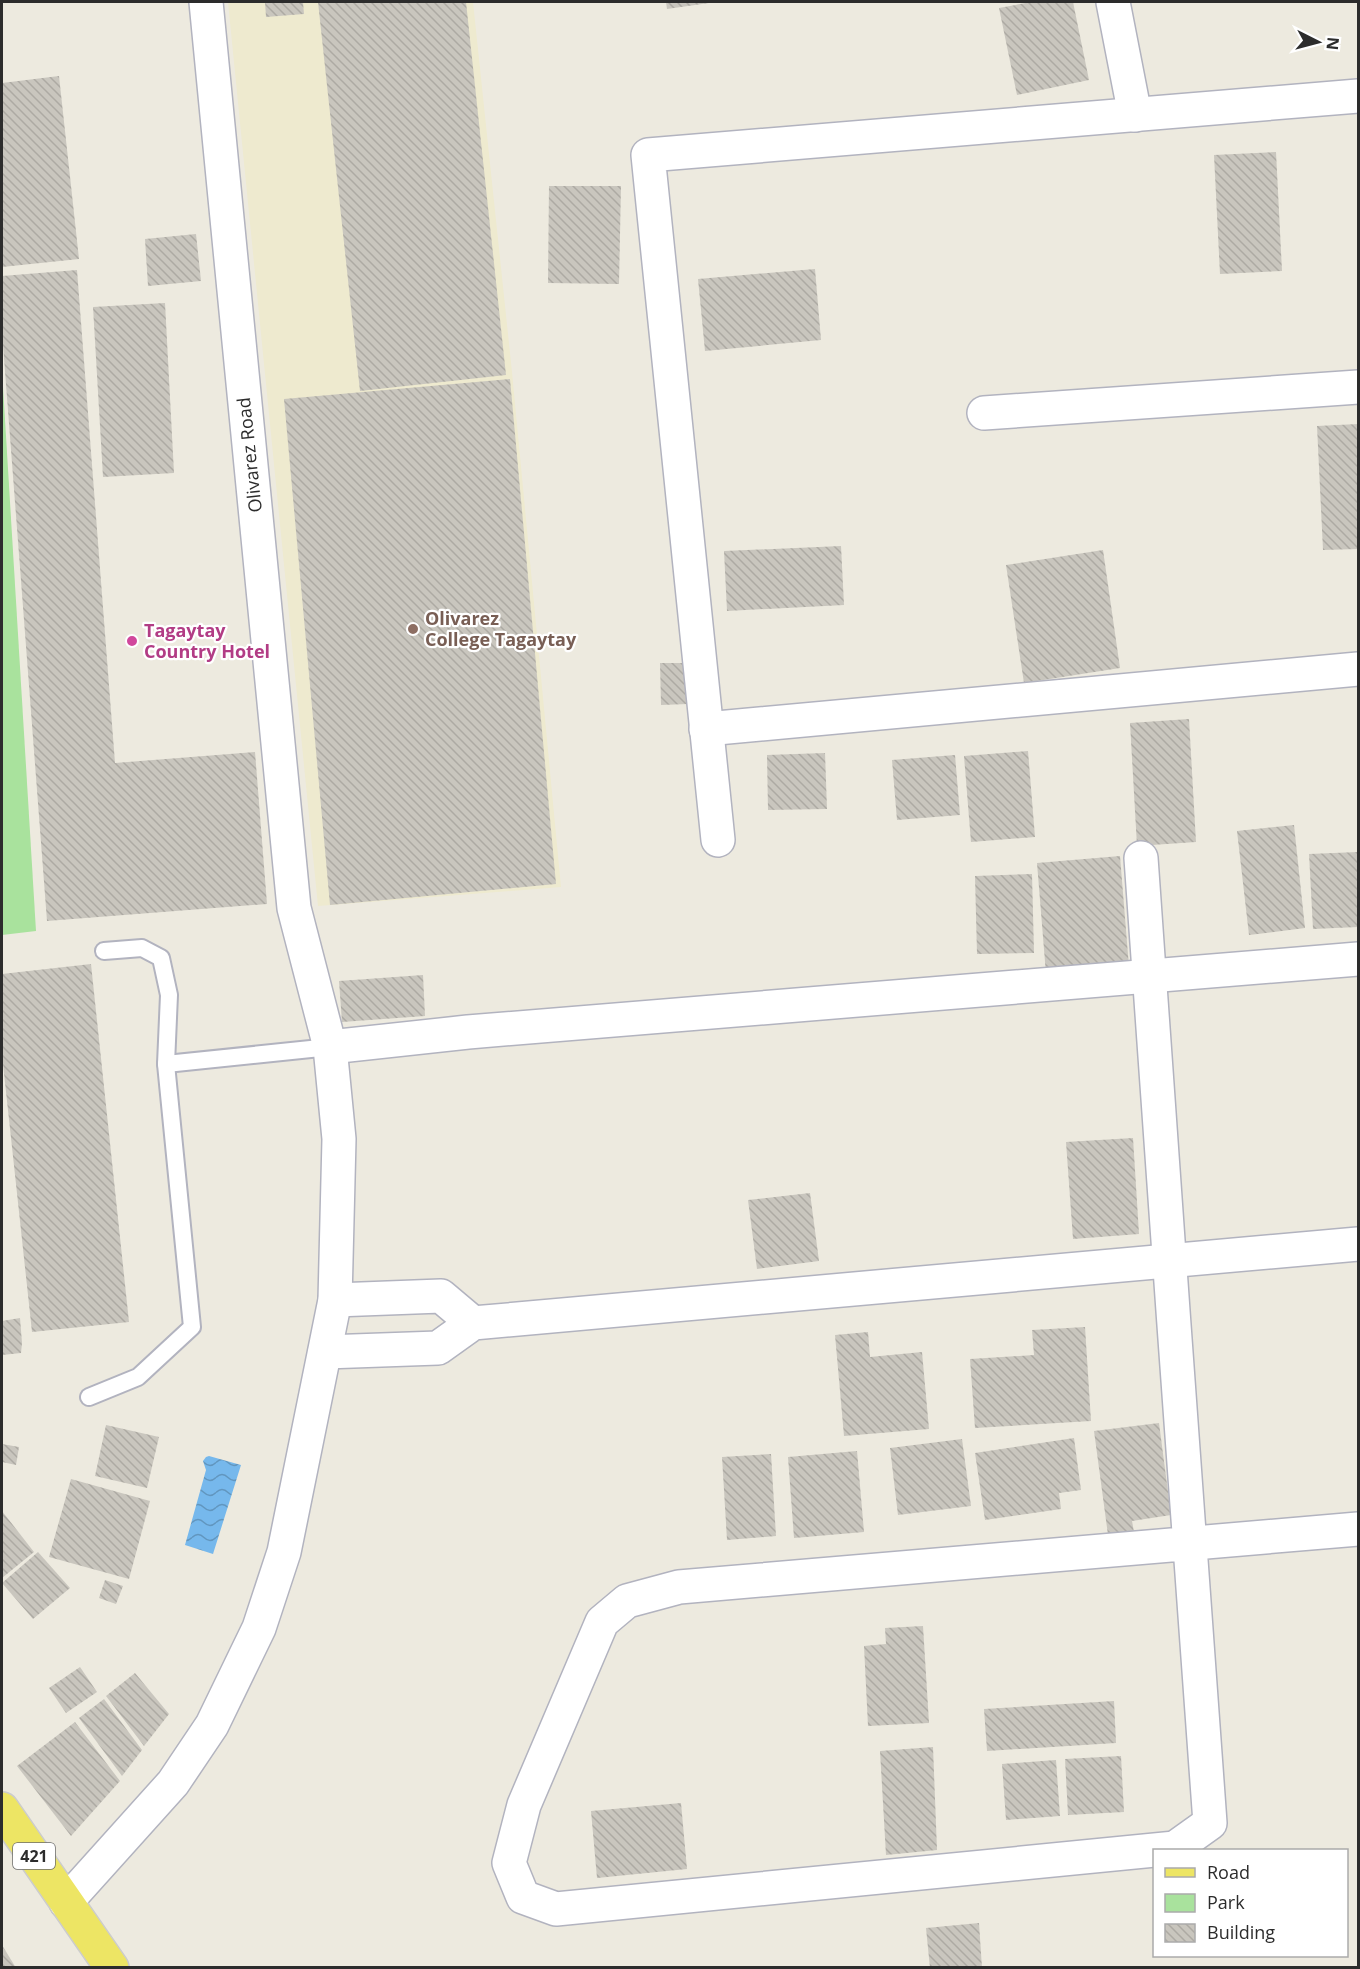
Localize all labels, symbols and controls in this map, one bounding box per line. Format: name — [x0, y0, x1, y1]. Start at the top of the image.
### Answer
north arrow — [1288, 12, 1348, 72]
text: N — [1321, 36, 1345, 51]
street label: Olivarez Road — [231, 396, 267, 514]
place label: Olivarez College Tagaytay — [425, 606, 577, 651]
place label: Tagaytay Country Hotel — [144, 618, 270, 663]
marker: Olivarez College Tagaytay — [406, 622, 420, 636]
marker: Tagaytay Country Hotel — [125, 634, 139, 648]
road number: 421 — [13, 1843, 55, 1869]
legend — [1153, 1849, 1348, 1957]
text: Road — [1207, 1860, 1250, 1884]
text: Park — [1207, 1890, 1245, 1914]
text: Building — [1207, 1920, 1275, 1944]

